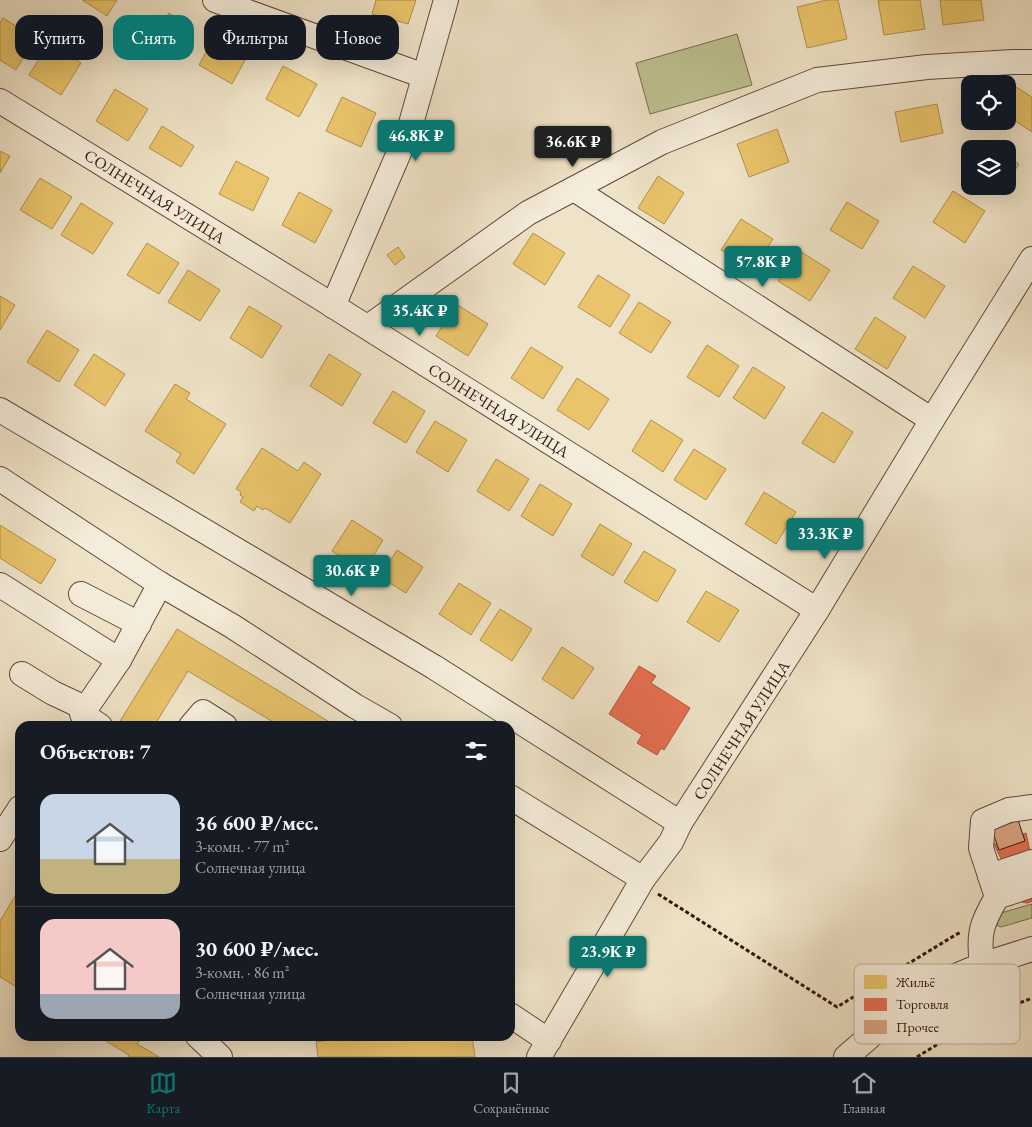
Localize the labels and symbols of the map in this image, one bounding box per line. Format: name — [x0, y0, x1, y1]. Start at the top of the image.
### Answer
pin: 46.8K ₽ — [370, 120, 462, 162]
pin: 36.6K ₽ — [527, 126, 619, 168]
street label: СОЛНЕЧНАЯ УЛИЦА — [80, 145, 230, 249]
pin: 57.8K ₽ — [717, 246, 809, 288]
pin: 35.4K ₽ — [374, 294, 466, 337]
street label: СОЛНЕЧНАЯ УЛИЦА — [424, 359, 574, 463]
pin: 33.3K ₽ — [779, 518, 871, 560]
pin: 30.6K ₽ — [306, 554, 398, 597]
street label: СОЛНЕЧНАЯ УЛИЦА — [688, 656, 795, 804]
pin: 23.9K ₽ — [562, 936, 654, 978]
legend — [854, 964, 1020, 1044]
text: Жильё — [895, 973, 936, 991]
text: Торговля — [896, 995, 949, 1013]
text: Прочее — [896, 1018, 939, 1036]

